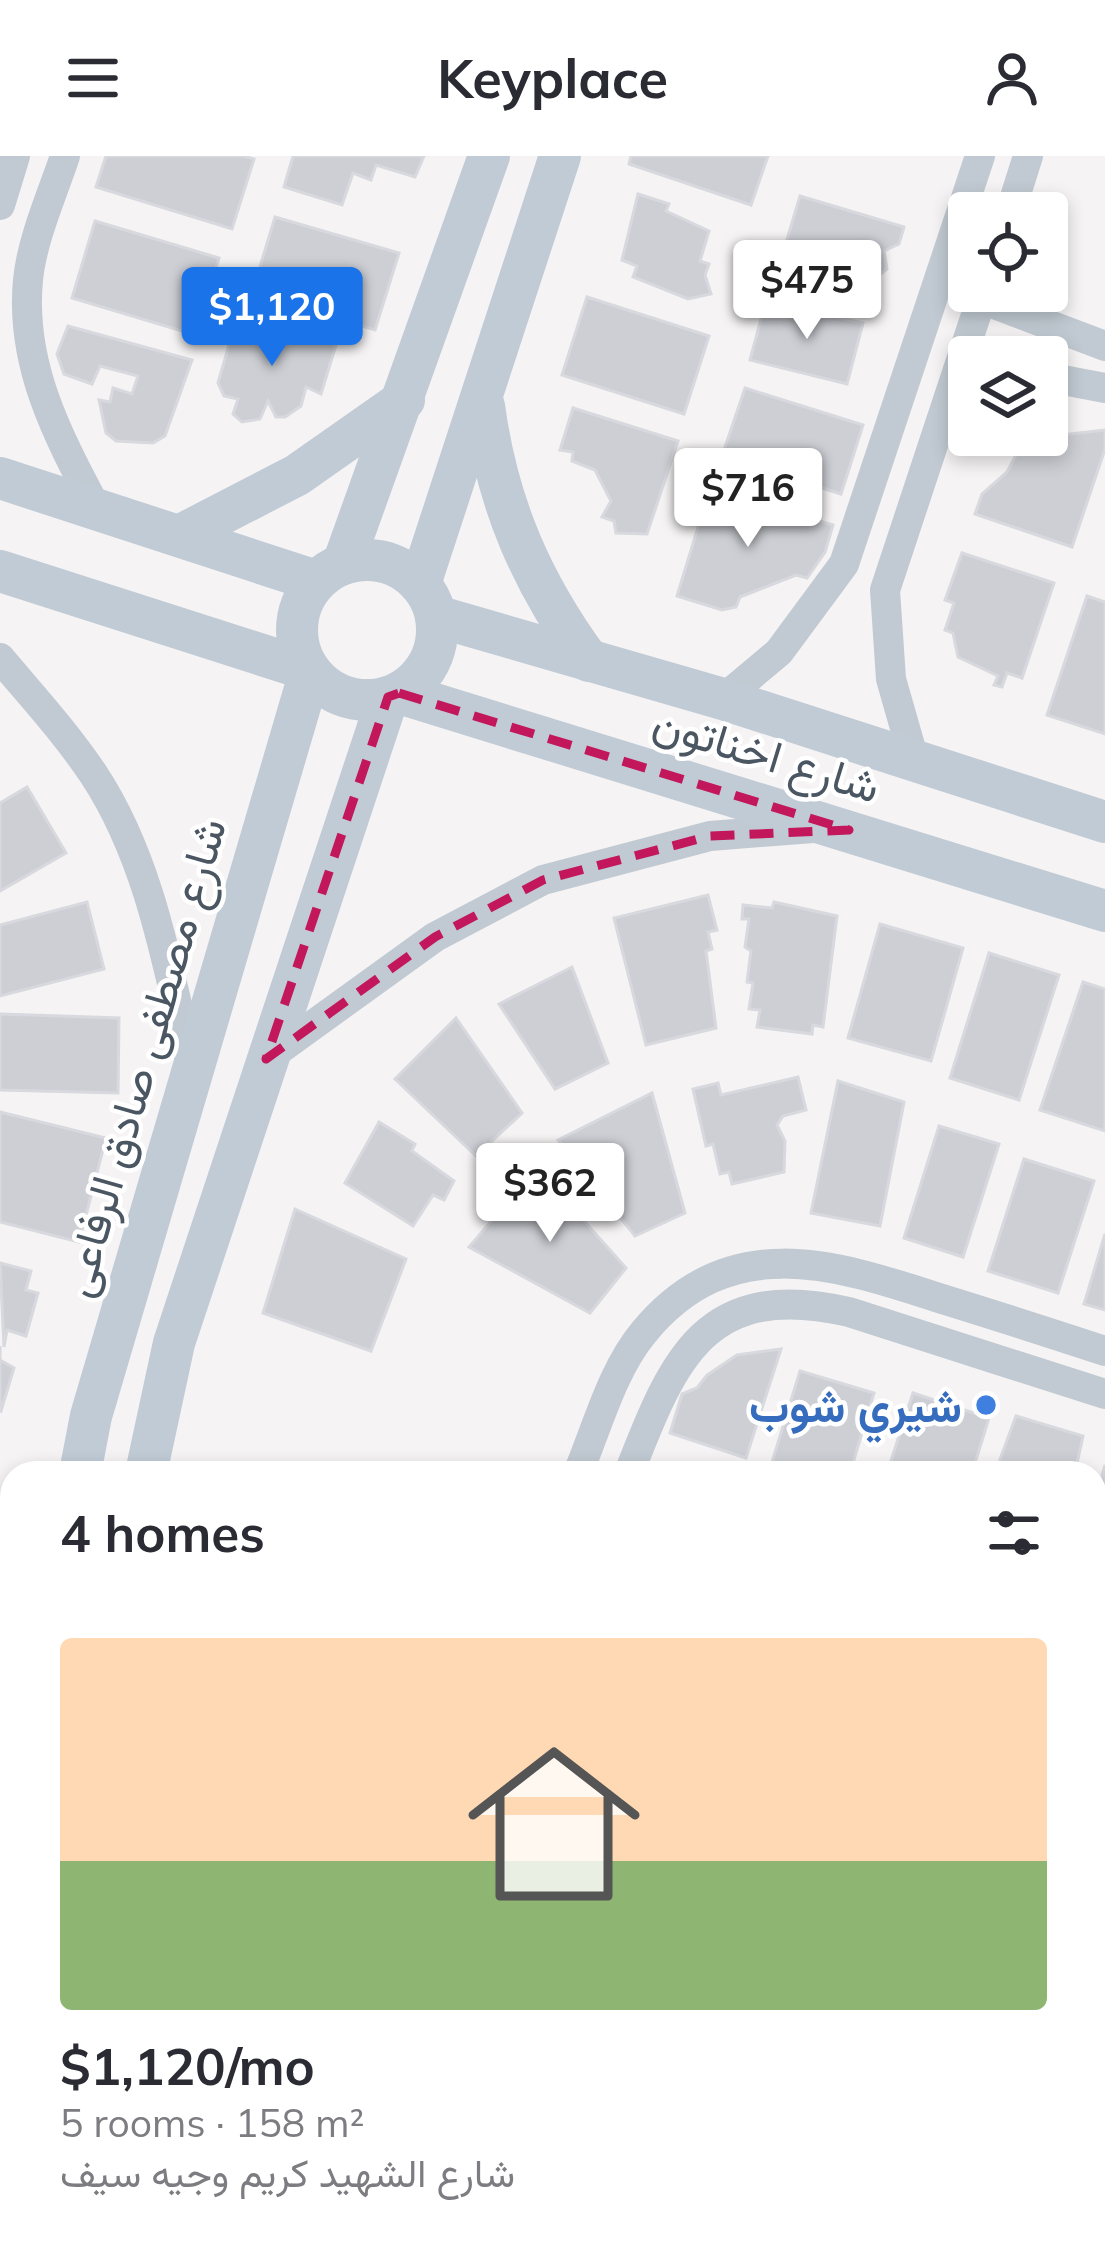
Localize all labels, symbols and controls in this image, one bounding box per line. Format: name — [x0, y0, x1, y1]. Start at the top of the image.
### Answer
text: Keyplace — [437, 44, 668, 112]
icon: menu — [60, 45, 126, 111]
icon: person — [979, 45, 1045, 111]
map controls — [948, 192, 1068, 456]
button: locate — [948, 192, 1068, 312]
pin: $475 — [736, 240, 878, 342]
text: $475 — [760, 254, 854, 303]
pin: $1,120 — [174, 267, 370, 369]
text: $1,120 — [209, 281, 335, 330]
button: layers — [948, 336, 1068, 456]
pin: $716 — [677, 448, 819, 550]
text: $716 — [701, 462, 795, 511]
street label: شارع اخناتون — [646, 692, 887, 818]
street label: شارع مصطفى صادق الرفاعى — [47, 811, 241, 1304]
pin: $362 — [479, 1143, 621, 1245]
text: $362 — [503, 1157, 597, 1206]
place label: شيري شوب — [749, 1377, 962, 1443]
marker: شيري شوب — [973, 1392, 999, 1418]
icon: filters — [981, 1500, 1047, 1566]
text: 4 homes — [60, 1501, 265, 1565]
icon: home — [446, 1716, 662, 1932]
text: $1,120/mo — [60, 2034, 315, 2098]
text: 5 rooms · 158 m² — [60, 2098, 364, 2147]
text: شارع الشهيد كريم وجيه سيف — [60, 2148, 515, 2197]

